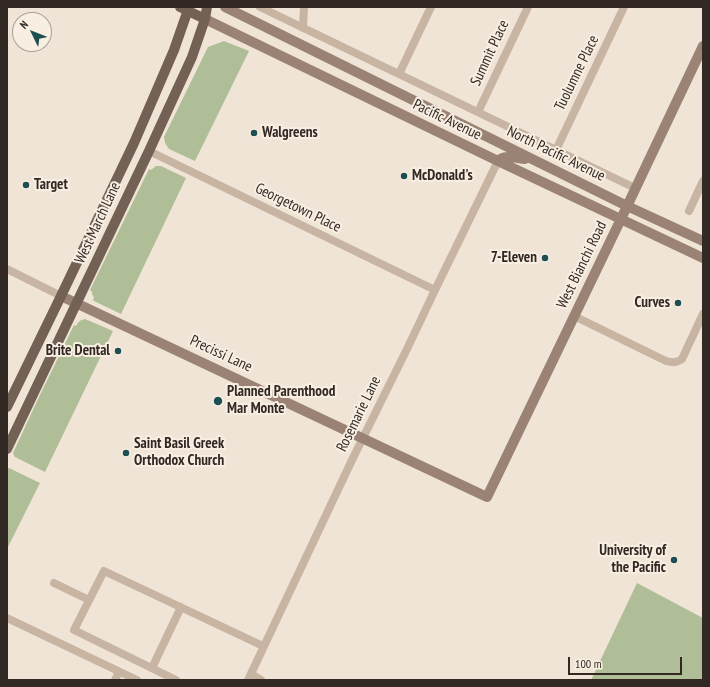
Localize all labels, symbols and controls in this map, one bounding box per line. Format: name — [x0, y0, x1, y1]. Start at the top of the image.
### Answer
north arrow — [12, 12, 52, 52]
street label: Summit Place — [467, 17, 513, 89]
text: N — [17, 18, 31, 31]
street label: Tuolumne Place — [551, 32, 603, 114]
street label: Pacific Avenue — [410, 96, 484, 144]
street label: North Pacific Avenue — [504, 122, 608, 186]
place label: Walgreens — [262, 124, 318, 142]
marker: Walgreens — [249, 128, 259, 138]
place label: McDonald's — [412, 167, 473, 185]
marker: McDonald's — [399, 171, 409, 181]
place label: Target — [34, 176, 68, 194]
street label: West March Lane — [71, 179, 125, 267]
street label: Georgetown Place — [252, 179, 344, 237]
marker: Target — [21, 180, 31, 190]
street label: West Bianchi Road — [553, 218, 611, 312]
place label: 7-Eleven — [491, 249, 537, 267]
marker: 7-Eleven — [540, 253, 550, 263]
place label: Curves — [635, 294, 670, 312]
marker: Curves — [673, 298, 683, 308]
street label: Precissi Lane — [187, 332, 255, 376]
place label: Brite Dental — [46, 342, 110, 360]
marker: Brite Dental — [113, 346, 123, 356]
street label: Rosemarie Lane — [333, 373, 385, 455]
place label: Planned Parenthood Mar Monte — [227, 383, 335, 418]
marker: Planned Parenthood Mar Monte — [212, 395, 224, 407]
place label: Saint Basil Greek Orthodox Church — [134, 435, 224, 470]
marker: Saint Basil Greek Orthodox Church — [121, 448, 131, 458]
place label: University of the Pacific — [599, 542, 666, 577]
marker: University of the Pacific — [669, 555, 679, 565]
scale bar — [570, 649, 684, 675]
text: 100 m — [575, 656, 602, 671]

